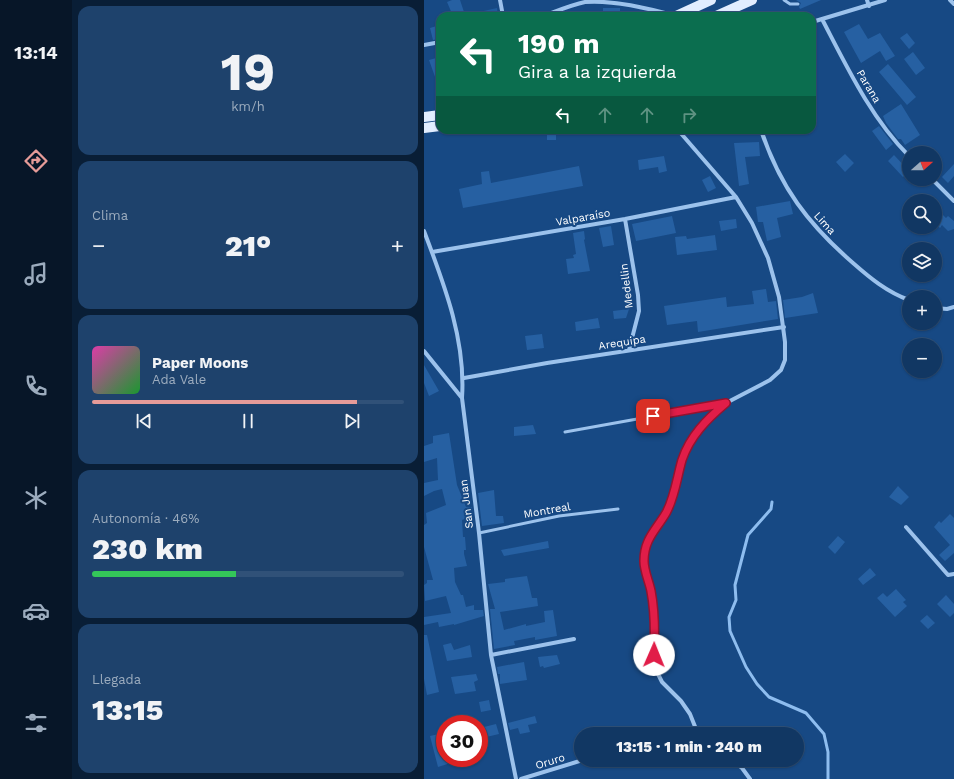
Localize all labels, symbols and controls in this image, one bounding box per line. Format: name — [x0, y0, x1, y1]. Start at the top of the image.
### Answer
text: 190 m — [518, 27, 600, 60]
icon: left — [452, 28, 504, 80]
text: 13:14 — [14, 42, 58, 63]
text: 19 — [221, 42, 275, 103]
text: Gira a la izquierda — [518, 61, 677, 82]
street label: Parana — [854, 67, 884, 105]
text: km/h — [231, 99, 265, 114]
icon: left — [552, 104, 574, 126]
icon: ahead — [594, 104, 616, 126]
icon: ahead — [636, 104, 658, 126]
icon: right — [678, 104, 700, 126]
north arrow — [902, 146, 942, 186]
map controls — [902, 146, 942, 378]
icon: directions — [22, 147, 50, 175]
button: search — [902, 194, 942, 234]
street label: Valparaíso — [555, 206, 611, 229]
text: Clima — [92, 208, 128, 223]
street label: Lima — [811, 209, 838, 237]
text: 21° — [225, 228, 271, 263]
text: − — [92, 233, 105, 258]
text: + — [391, 233, 404, 258]
button: layers — [902, 242, 942, 282]
icon: music — [22, 260, 50, 288]
street label: Medellin — [617, 263, 636, 309]
button: + — [902, 290, 942, 330]
street label: Arequipa — [598, 332, 647, 353]
button: − — [902, 338, 942, 378]
text: Paper Moons — [152, 354, 248, 372]
icon: phone — [22, 372, 50, 400]
text: Ada Vale — [152, 372, 206, 387]
pin — [636, 399, 670, 433]
icon: arrive — [642, 405, 664, 427]
icon: previous — [133, 410, 155, 432]
icon: pause — [237, 410, 259, 432]
icon: next — [341, 410, 363, 432]
street label: San Juan — [457, 479, 476, 529]
icon: climate — [22, 484, 50, 512]
street label: Montreal — [523, 500, 572, 521]
text: Autonomía · 46% — [92, 511, 199, 526]
text: 230 km — [92, 531, 203, 566]
icon: car — [22, 597, 50, 625]
position arrow — [633, 634, 675, 676]
text: Llegada — [92, 672, 141, 687]
text: 13:15 — [92, 692, 163, 727]
icon: filters — [22, 709, 50, 737]
speed limit sign: 30 — [436, 715, 488, 767]
text: 13:15 · 1 min · 240 m — [616, 738, 762, 756]
street label: Oruro — [534, 751, 567, 772]

